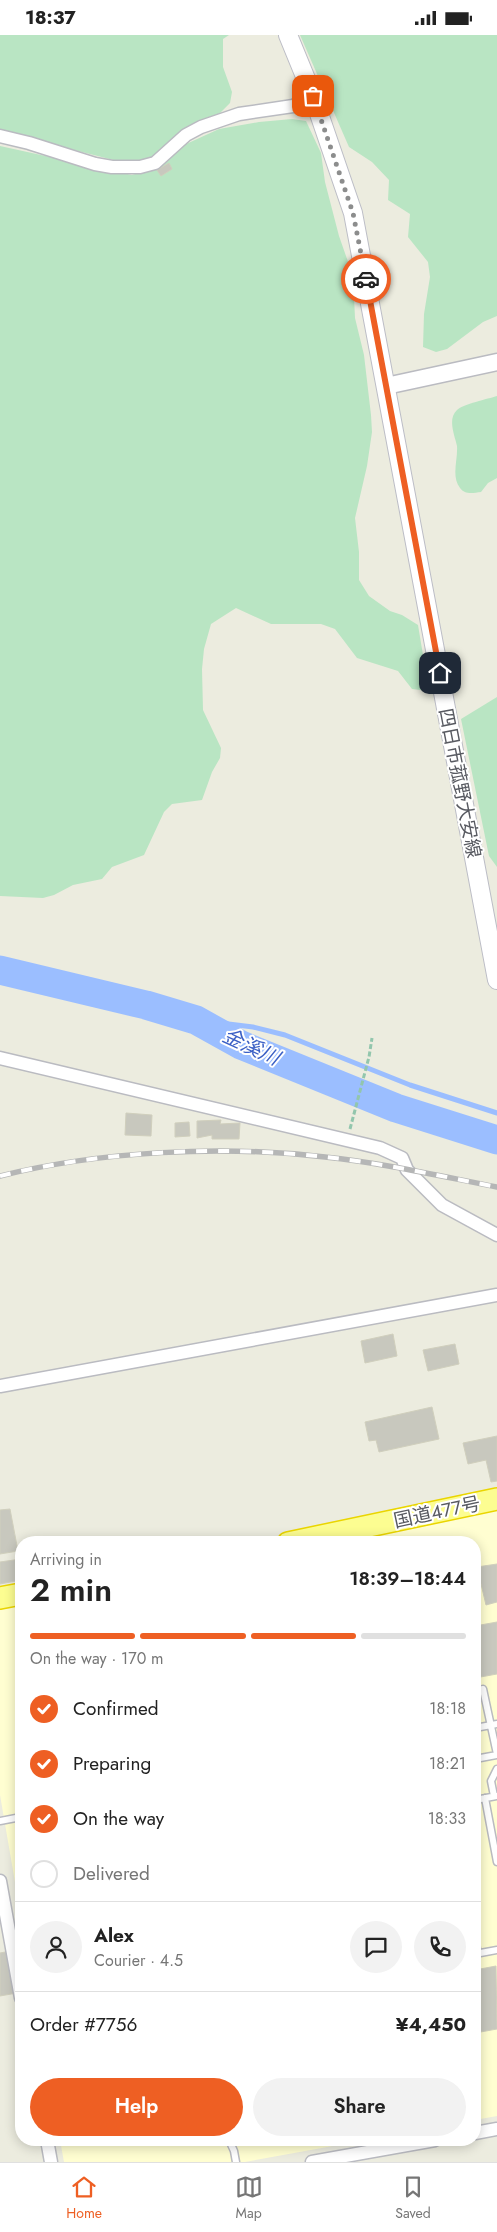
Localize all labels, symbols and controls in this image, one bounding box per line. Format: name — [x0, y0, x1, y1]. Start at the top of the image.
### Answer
text: 18:37 — [25, 4, 76, 31]
pin — [292, 75, 334, 117]
icon: bag — [299, 82, 327, 110]
courier — [341, 254, 391, 304]
icon: car — [352, 265, 380, 293]
pin — [419, 652, 461, 694]
icon: home — [426, 659, 454, 687]
street label: 四日市菰野大安線 — [432, 706, 488, 860]
water label: 金溪川 — [218, 1021, 286, 1074]
street label: 国道477号 — [391, 1490, 483, 1534]
text: Arriving in — [30, 1548, 102, 1571]
text: 18:39–18:44 — [349, 1565, 466, 1592]
text: 2 min — [30, 1567, 112, 1613]
text: On the way · 170 m — [30, 1647, 164, 1670]
icon: check — [30, 1695, 58, 1723]
text: Confirmed — [73, 1695, 159, 1722]
text: 18:18 — [429, 1697, 466, 1720]
icon: check — [30, 1750, 58, 1778]
text: Preparing — [73, 1750, 151, 1777]
text: 18:21 — [429, 1752, 466, 1775]
icon: check — [30, 1805, 58, 1833]
text: On the way — [73, 1805, 164, 1832]
text: 18:33 — [428, 1807, 466, 1830]
text: Delivered — [73, 1860, 150, 1887]
button: person — [30, 1921, 82, 1973]
button: chat — [350, 1921, 402, 1973]
button: phone — [414, 1921, 466, 1973]
text: Alex — [94, 1922, 134, 1949]
text: Courier · 4.5 — [94, 1949, 183, 1972]
text: Order #7756 — [30, 2011, 137, 2038]
text: ¥4,450 — [396, 2011, 466, 2038]
button: Help — [30, 2078, 243, 2136]
button: Share — [253, 2078, 466, 2136]
tab: Home — [66, 2173, 102, 2223]
tab: Map — [235, 2173, 263, 2223]
tab: Saved — [395, 2173, 431, 2223]

